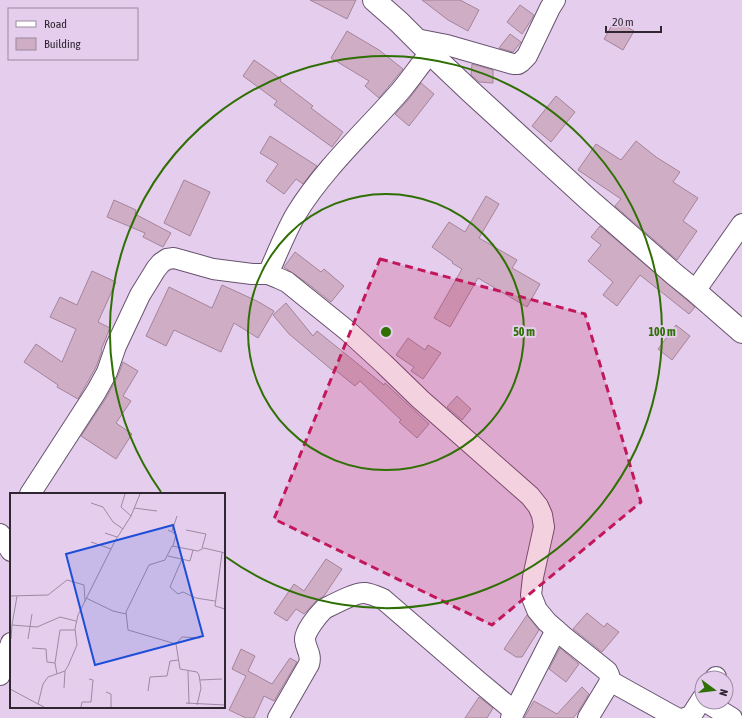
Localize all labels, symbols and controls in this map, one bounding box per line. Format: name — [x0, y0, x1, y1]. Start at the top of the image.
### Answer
legend — [8, 8, 138, 60]
scale bar — [606, 8, 661, 34]
text: 20 m — [612, 15, 634, 29]
text: Road — [44, 17, 67, 31]
text: Building — [44, 37, 82, 51]
centre of rings — [379, 325, 393, 339]
text: 50 m — [513, 325, 535, 339]
text: 100 m — [648, 325, 676, 339]
inset map — [10, 493, 225, 708]
north arrow — [694, 670, 734, 710]
text: N — [717, 688, 730, 697]

